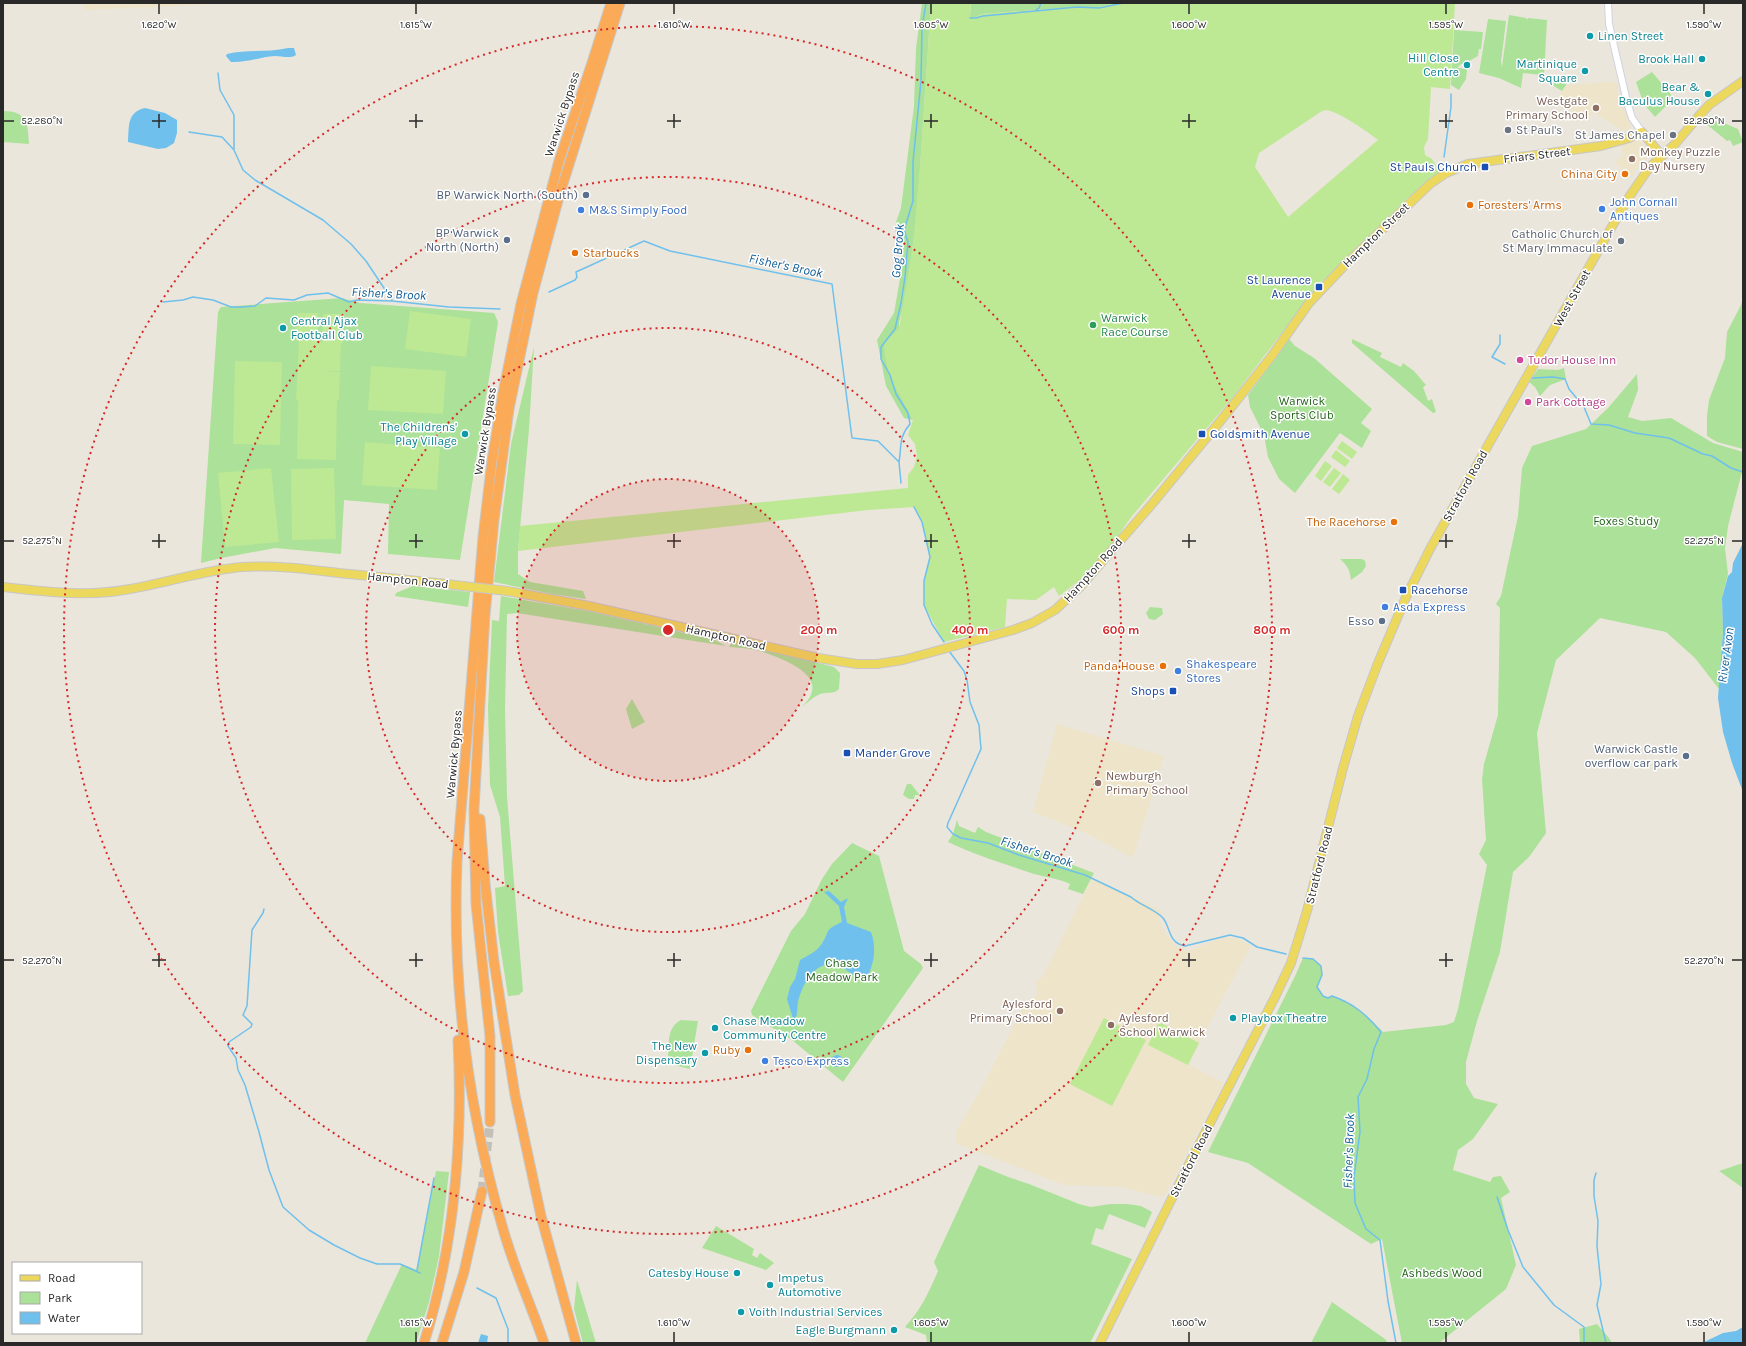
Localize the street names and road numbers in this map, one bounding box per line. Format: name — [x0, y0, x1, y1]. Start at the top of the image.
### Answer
street label: Warwick Bypass — [542, 70, 582, 158]
street label: Friars Street — [1503, 144, 1572, 166]
street label: Hampton Street — [1340, 199, 1412, 270]
street label: West Street — [1551, 267, 1594, 329]
street label: Warwick Bypass — [471, 386, 499, 476]
street label: Stratford Road — [1440, 448, 1490, 524]
street label: Hampton Road — [1060, 535, 1126, 605]
street label: Hampton Road — [367, 569, 449, 591]
street label: Hampton Road — [685, 621, 767, 653]
street label: Warwick Bypass — [443, 709, 465, 799]
street label: Stratford Road — [1303, 825, 1335, 905]
street label: Stratford Road — [1167, 1122, 1215, 1200]

